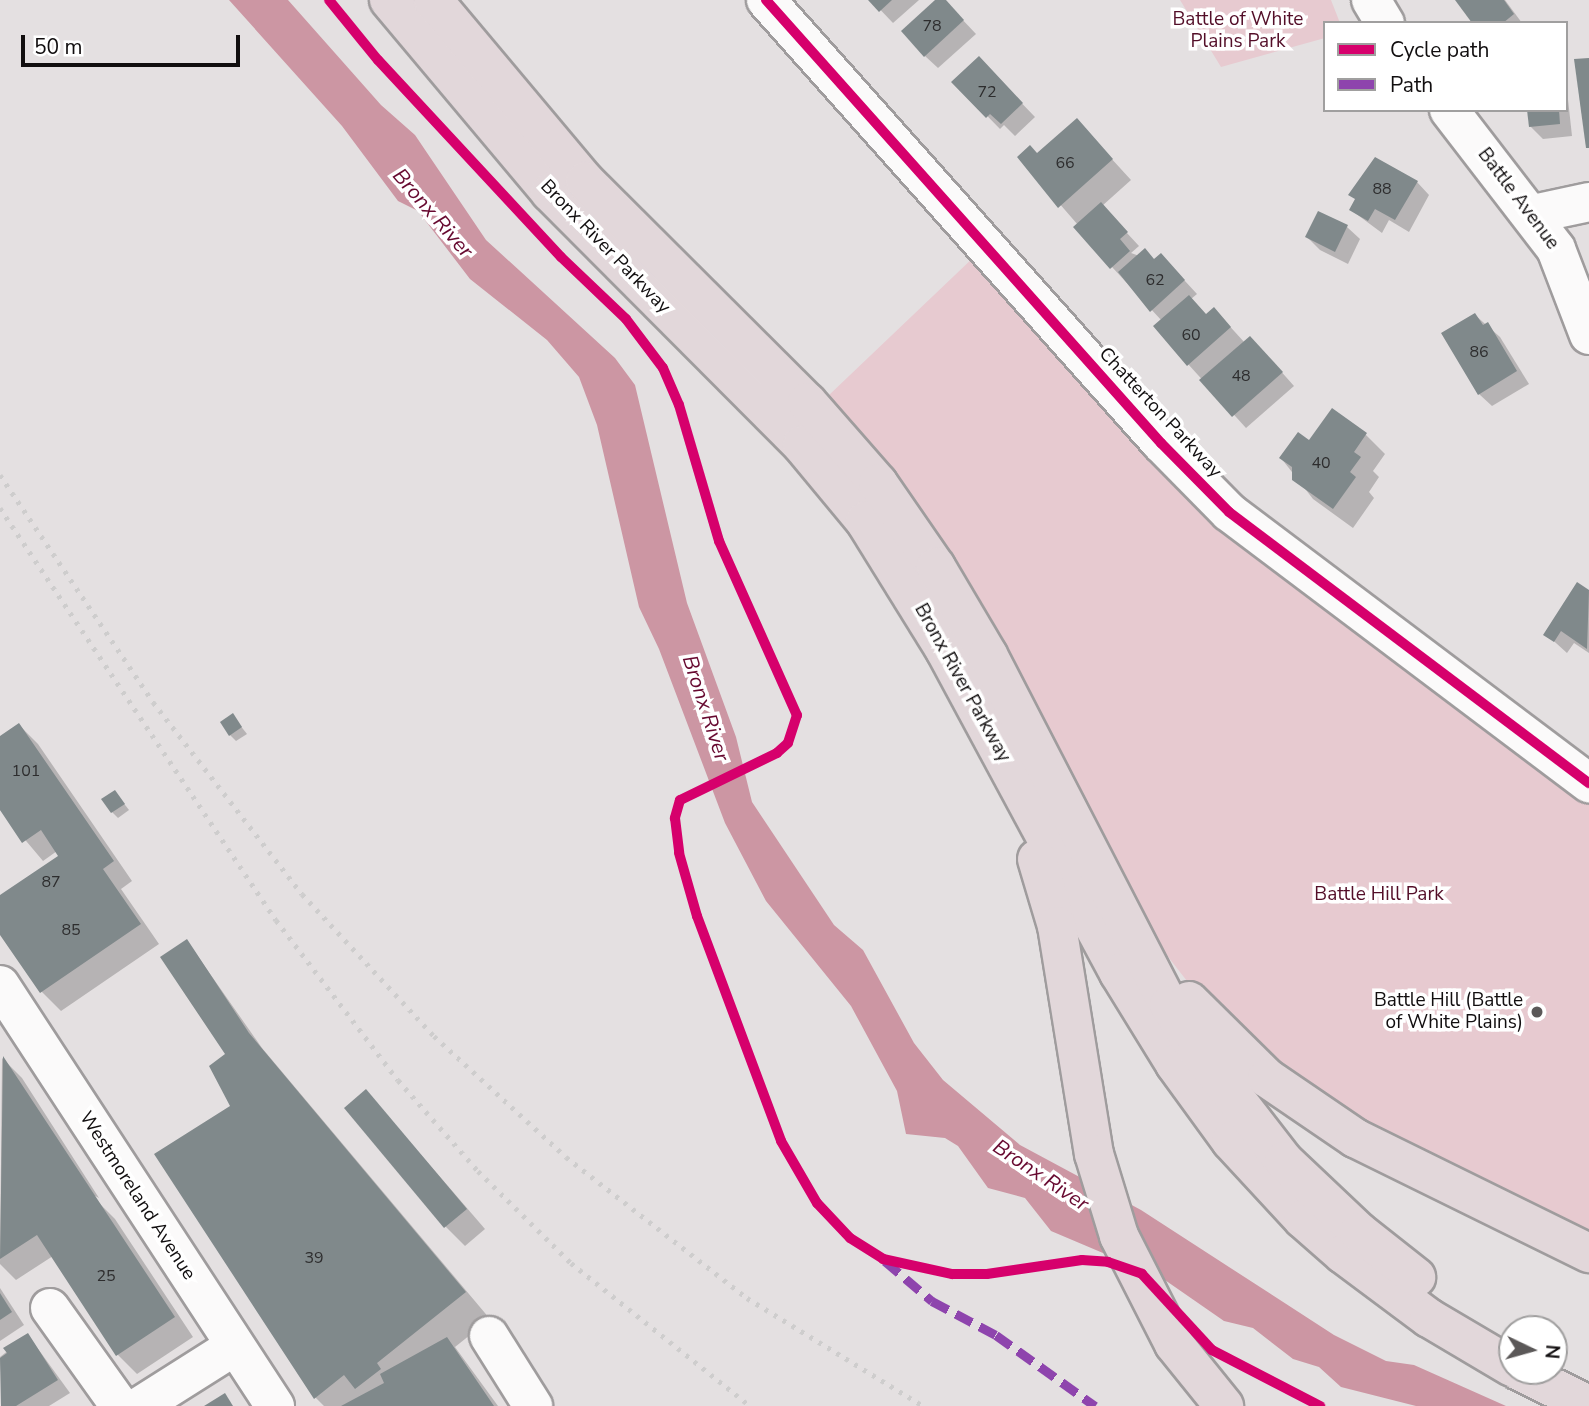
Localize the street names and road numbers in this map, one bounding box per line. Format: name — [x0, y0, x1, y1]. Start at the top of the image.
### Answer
street label: Battle Avenue — [1472, 144, 1564, 254]
street label: Bronx River Parkway — [535, 175, 675, 319]
street label: Chatterton Parkway — [1094, 343, 1226, 483]
street label: Bronx River Parkway — [909, 600, 1015, 766]
street label: Westmoreland Avenue — [74, 1107, 200, 1285]

